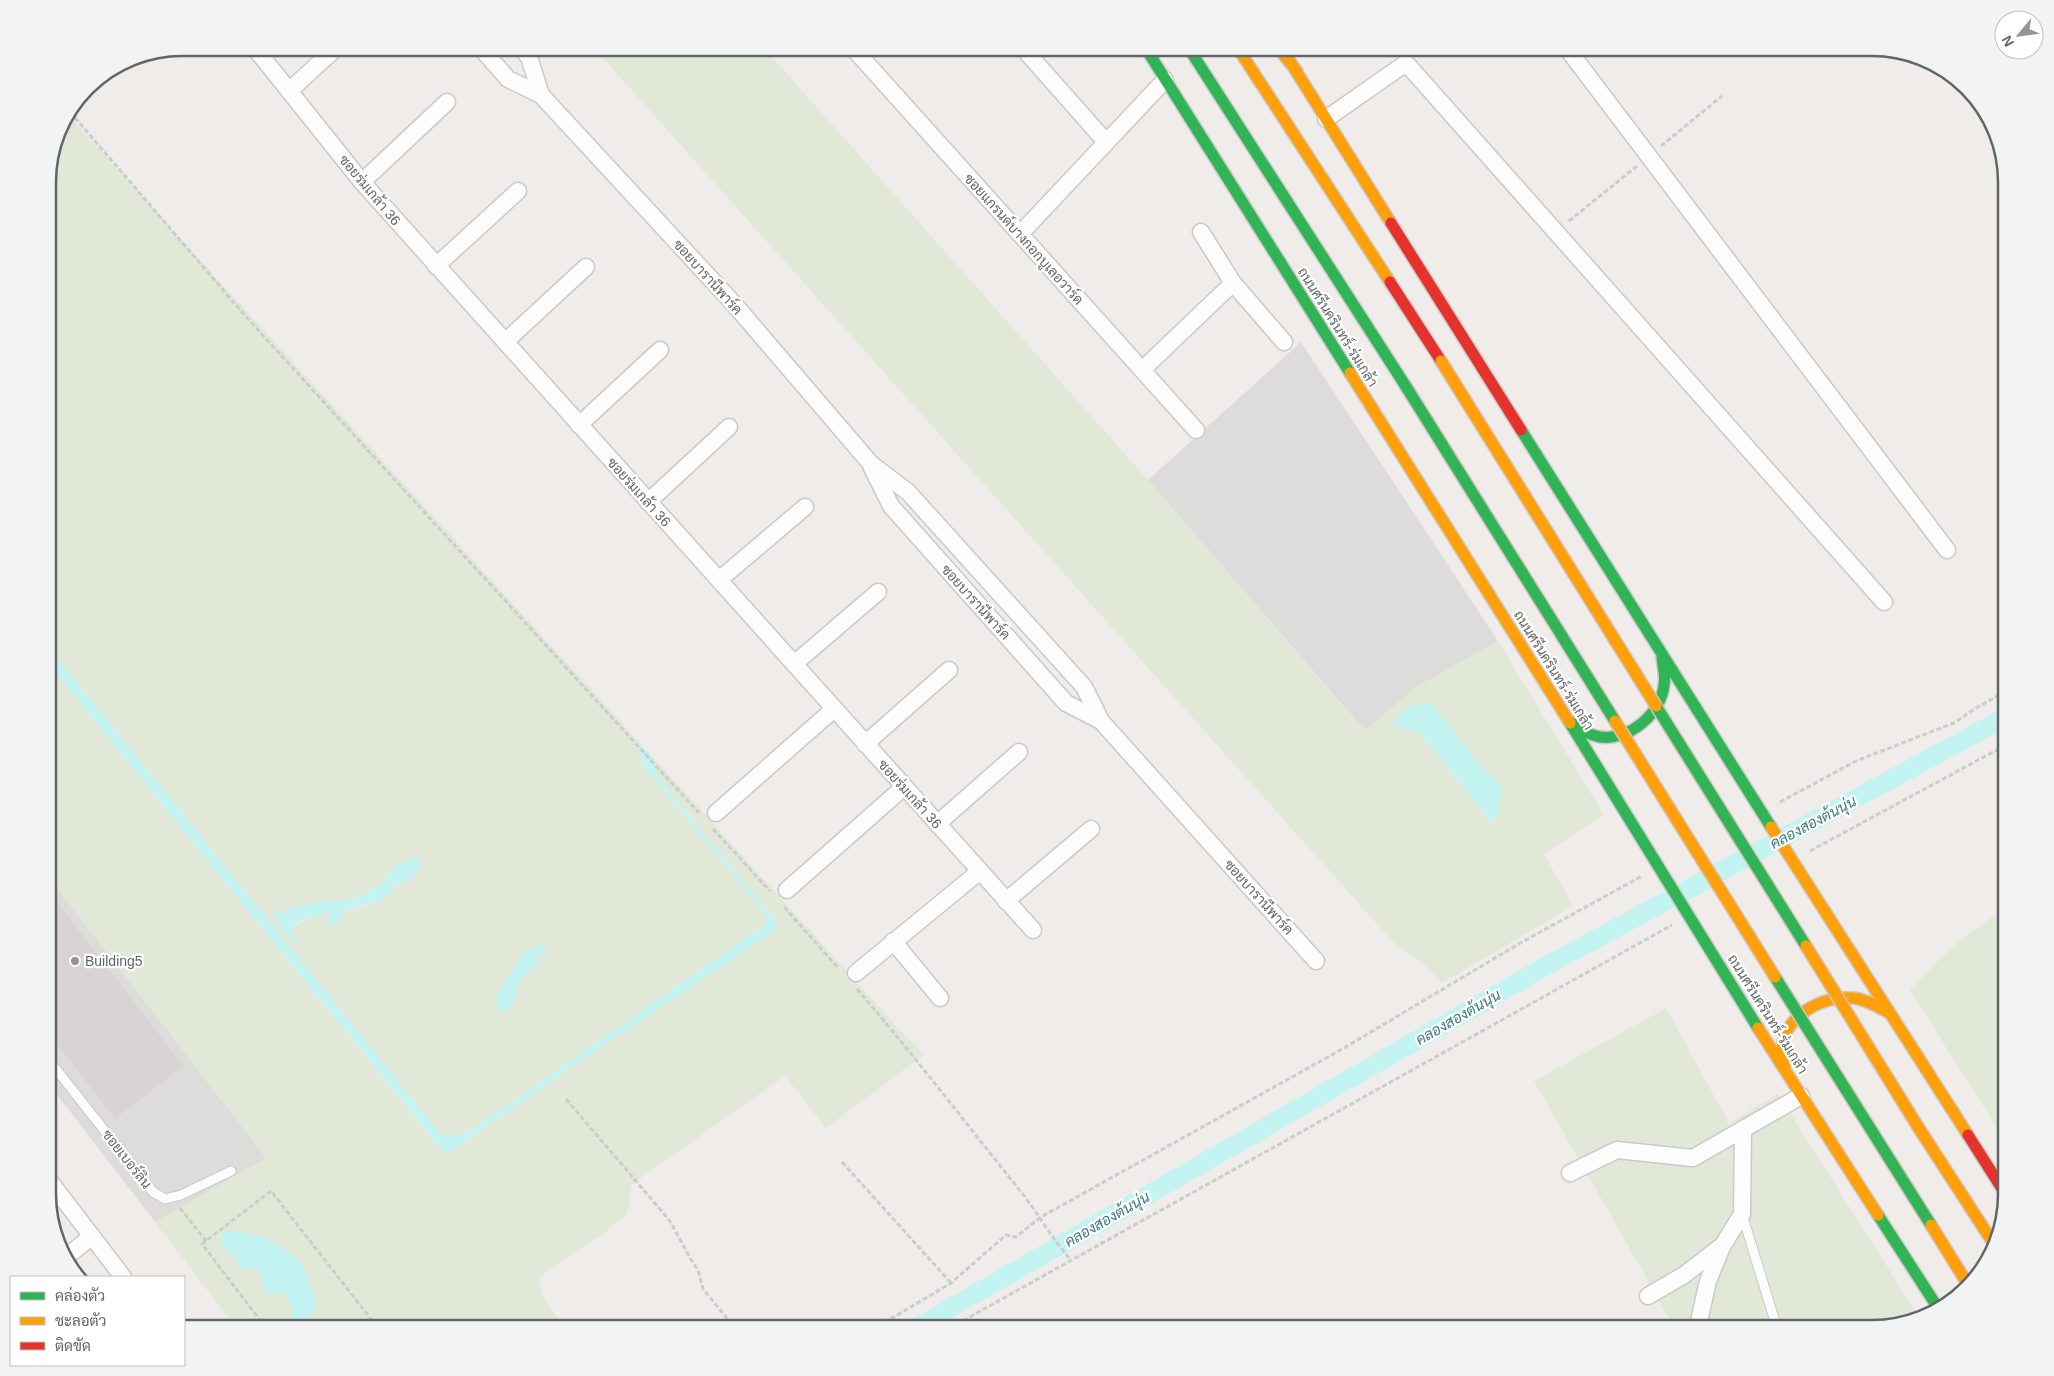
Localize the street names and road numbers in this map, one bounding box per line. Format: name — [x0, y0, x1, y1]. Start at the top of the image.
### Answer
street label: ซอยร่มเกล้า 36 — [336, 151, 405, 229]
street label: ซอยแกรนด์บางกอกบูเลอวาร์ด — [960, 170, 1088, 309]
street label: ซอยบารานีพาร์ค — [670, 236, 747, 318]
street label: ถนนศรีนครินทร์-ร่มเกล้า — [1295, 264, 1382, 390]
street label: ซอยร่มเกล้า 36 — [604, 454, 675, 530]
street label: ซอยบารานีพาร์ค — [938, 561, 1015, 643]
street label: ถนนศรีนครินทร์-ร่มเกล้า — [1511, 607, 1598, 733]
street label: ซอยร่มเกล้า 36 — [875, 756, 946, 832]
street label: ซอยบารานีพาร์ค — [1221, 856, 1298, 938]
street label: ถนนศรีนครินทร์-ร่มเกล้า — [1725, 951, 1812, 1077]
street label: ซอยเบอร์ลิน — [99, 1126, 156, 1192]

